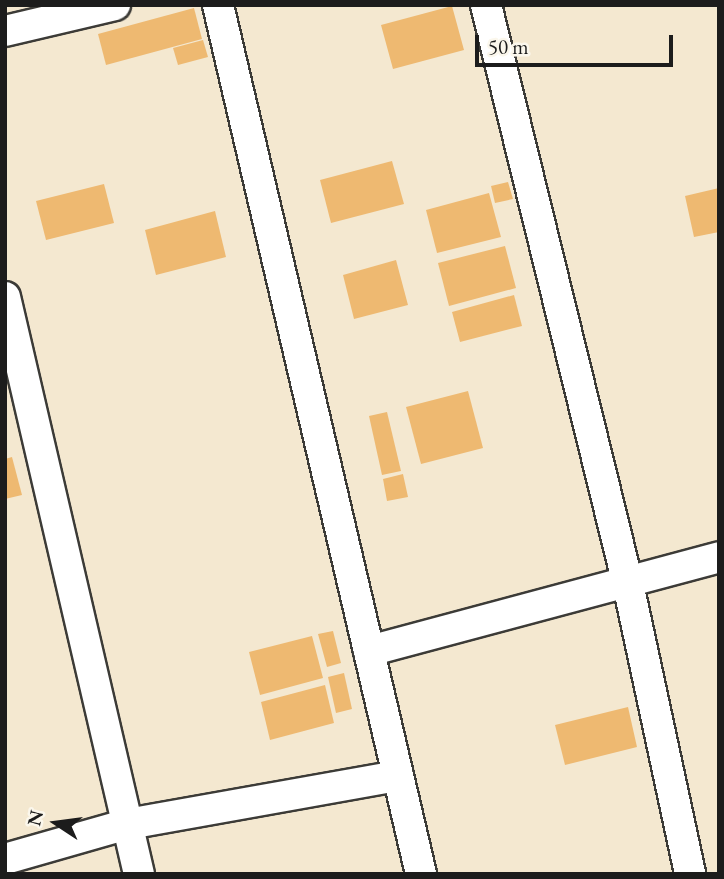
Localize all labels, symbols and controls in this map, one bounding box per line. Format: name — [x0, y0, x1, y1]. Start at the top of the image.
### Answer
scale bar — [479, 21, 677, 65]
text: 50 m — [488, 33, 529, 60]
north arrow — [21, 788, 91, 858]
text: N — [21, 808, 49, 828]

